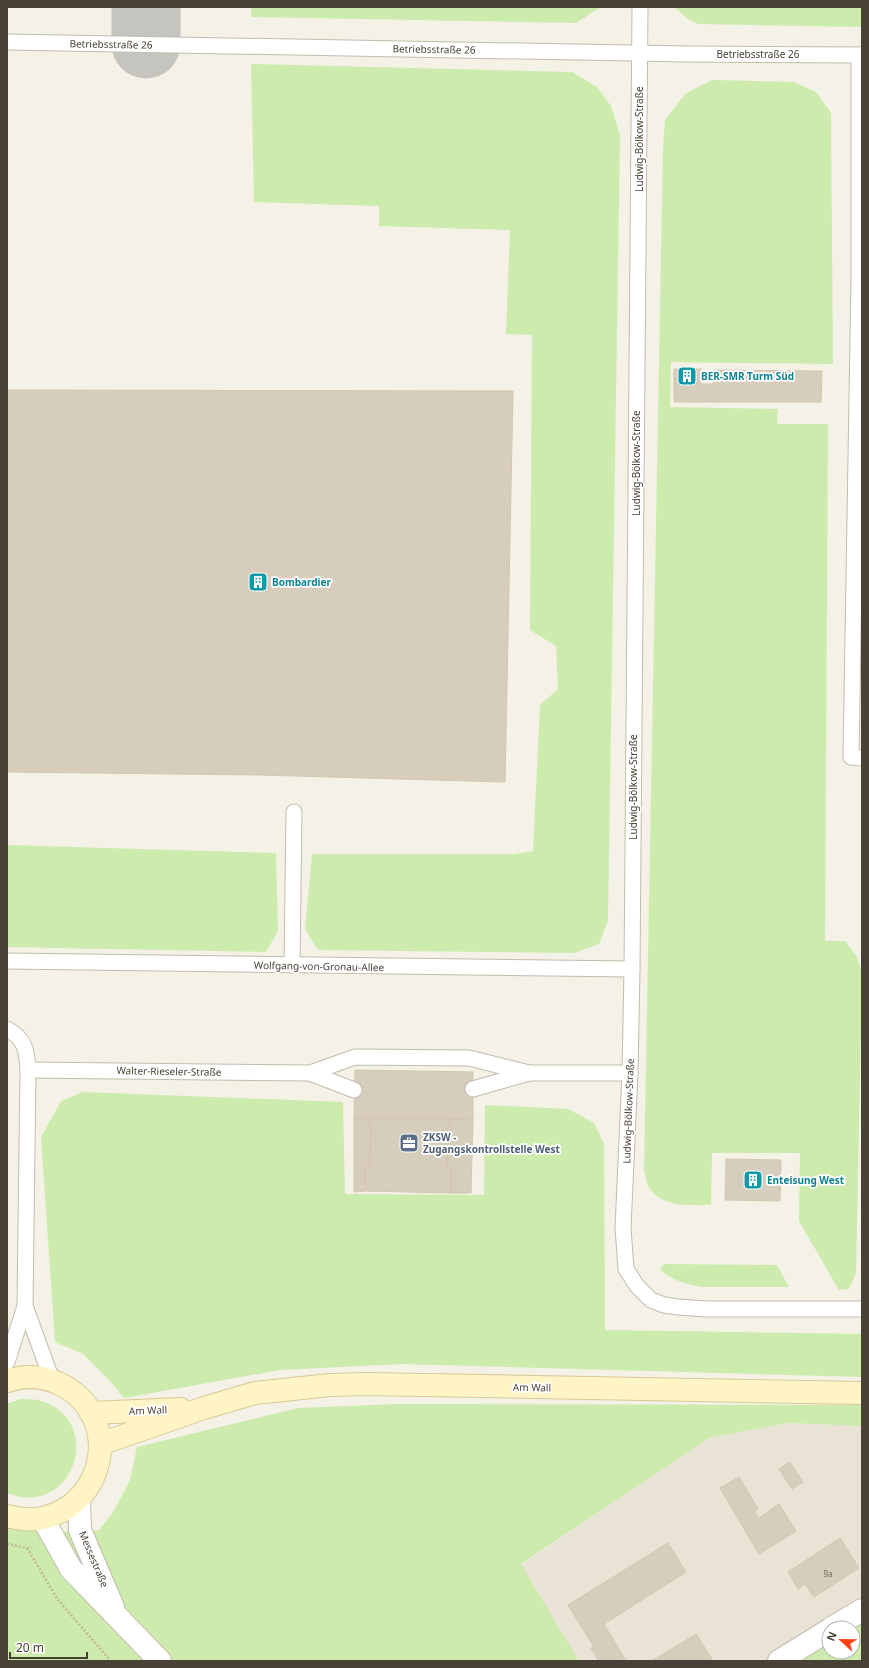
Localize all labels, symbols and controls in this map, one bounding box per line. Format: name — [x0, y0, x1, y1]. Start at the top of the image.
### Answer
street label: Betriebsstraße 26 — [69, 36, 153, 52]
street label: Betriebsstraße 26 — [392, 41, 476, 57]
street label: Betriebsstraße 26 — [717, 47, 800, 61]
street label: Ludwig-Bölkow-Straße — [632, 86, 646, 192]
building icon: BER-SMR Turm Süd — [676, 365, 698, 387]
place label: BER-SMR Turm Süd — [701, 369, 794, 383]
street label: Ludwig-Bölkow-Straße — [629, 410, 643, 516]
building icon: Bombardier — [247, 571, 269, 593]
place label: Bombardier — [272, 575, 332, 589]
street label: Ludwig-Bölkow-Straße — [626, 734, 640, 840]
street label: Wolfgang-von-Gronau-Allee — [254, 958, 385, 974]
street label: Ludwig-Bölkow-Straße — [619, 1058, 637, 1164]
street label: Walter-Rieseler-Straße — [116, 1063, 222, 1079]
place label: ZKSW - Zugangskontrollstelle West — [423, 1130, 561, 1156]
office icon: ZKSW - Zugangskontrollstelle West — [398, 1132, 420, 1154]
building icon: Enteisung West — [742, 1169, 764, 1191]
place label: Enteisung West — [767, 1173, 845, 1187]
street label: Am Wall — [513, 1380, 551, 1394]
street label: Am Wall — [129, 1402, 167, 1418]
street label: Messestraße — [76, 1529, 112, 1590]
house number: 9a — [823, 1568, 833, 1579]
north arrow — [821, 1620, 861, 1660]
text: N — [823, 1629, 840, 1643]
scale bar — [10, 1634, 87, 1660]
text: 20 m — [16, 1639, 44, 1656]

